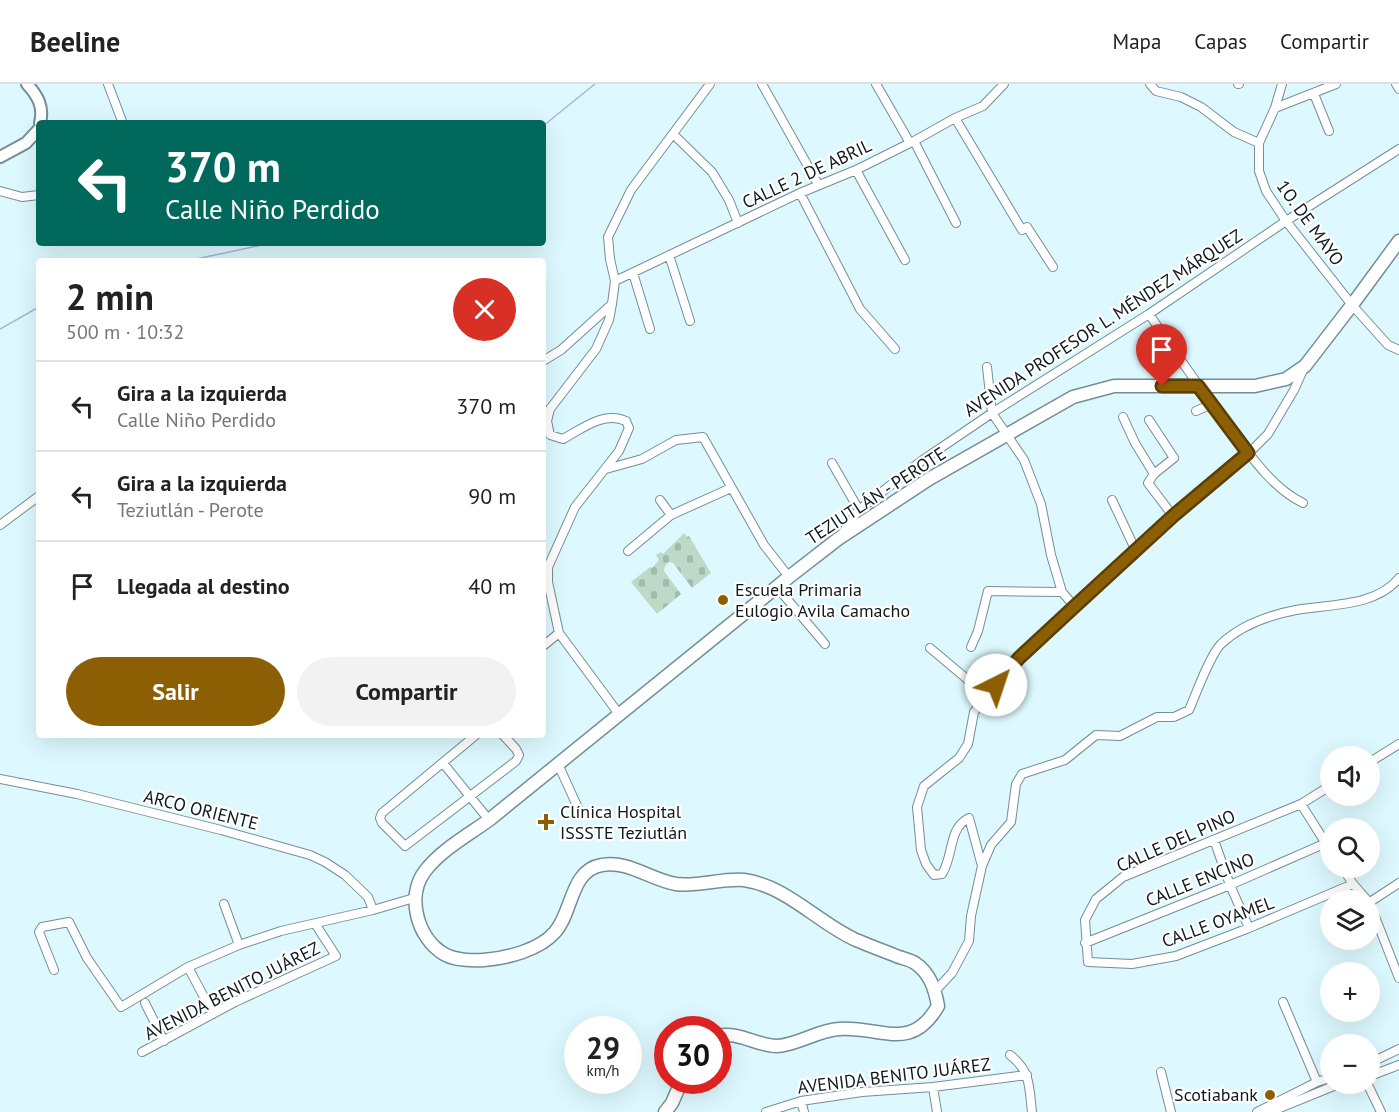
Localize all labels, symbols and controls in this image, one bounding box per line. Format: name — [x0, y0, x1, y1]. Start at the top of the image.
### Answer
text: Beeline — [30, 23, 120, 60]
text: Mapa — [1113, 28, 1161, 55]
text: Capas — [1194, 28, 1247, 55]
text: Compartir — [1280, 28, 1369, 55]
street label: CALLE 2 DE ABRIL — [739, 134, 875, 214]
text: 370 m — [165, 139, 281, 194]
icon: left — [66, 144, 144, 222]
street label: 1O. DE MAYO — [1272, 175, 1349, 270]
text: Calle Niño Perdido — [165, 192, 380, 226]
street label: AVENIDA PROFESOR L. MÉNDEZ MÁRQUEZ — [959, 224, 1246, 421]
text: 2 min — [66, 273, 154, 320]
button: close — [453, 278, 516, 341]
text: 500 m · 10:32 — [66, 319, 184, 345]
pin — [1136, 324, 1187, 386]
icon: arrive — [1145, 333, 1178, 366]
text: Gira a la izquierda — [117, 379, 287, 407]
icon: left — [66, 390, 99, 423]
text: 370 m — [456, 392, 516, 420]
text: Calle Niño Perdido — [117, 407, 276, 433]
street label: TEZIUTLÁN - PEROTE — [801, 442, 950, 549]
text: Gira a la izquierda — [117, 469, 287, 497]
icon: left — [66, 480, 99, 513]
text: 90 m — [468, 482, 516, 510]
text: Teziutlán - Perote — [117, 497, 264, 523]
icon: arrive — [66, 570, 99, 603]
text: Llegada al destino — [117, 572, 290, 600]
text: 40 m — [468, 572, 516, 600]
place label: Escuela Primaria Eulogio Avila Camacho — [735, 578, 910, 622]
marker: Escuela Primaria Eulogio Avila Camacho — [716, 593, 730, 607]
position arrow — [964, 653, 1028, 717]
button: Salir — [66, 657, 285, 726]
button: Compartir — [297, 657, 516, 726]
map controls — [1320, 746, 1380, 1094]
button: sound — [1320, 746, 1380, 806]
street label: ARCO ORIENTE — [142, 784, 261, 835]
place label: Clínica Hospital ISSSTE Teziutlán — [560, 800, 687, 844]
street label: CALLE DEL PINO — [1113, 804, 1239, 877]
marker: Clínica Hospital ISSSTE Teziutlán — [537, 813, 555, 831]
button: search — [1320, 818, 1380, 878]
street label: CALLE ENCINO — [1142, 847, 1257, 912]
button: layers — [1320, 890, 1380, 950]
street label: CALLE OYAMEL — [1159, 891, 1277, 952]
street label: AVENIDA BENITO JUÁREZ — [140, 936, 324, 1045]
button: + — [1320, 962, 1380, 1022]
speed limit sign: 30 — [654, 1016, 732, 1094]
text: 29 — [586, 1028, 620, 1067]
button: − — [1320, 1034, 1380, 1094]
street label: AVENIDA BENITO JUÁREZ — [796, 1052, 992, 1099]
text: km/h — [587, 1061, 619, 1080]
place label: Scotiabank — [1174, 1083, 1258, 1106]
marker: Scotiabank — [1263, 1088, 1277, 1102]

